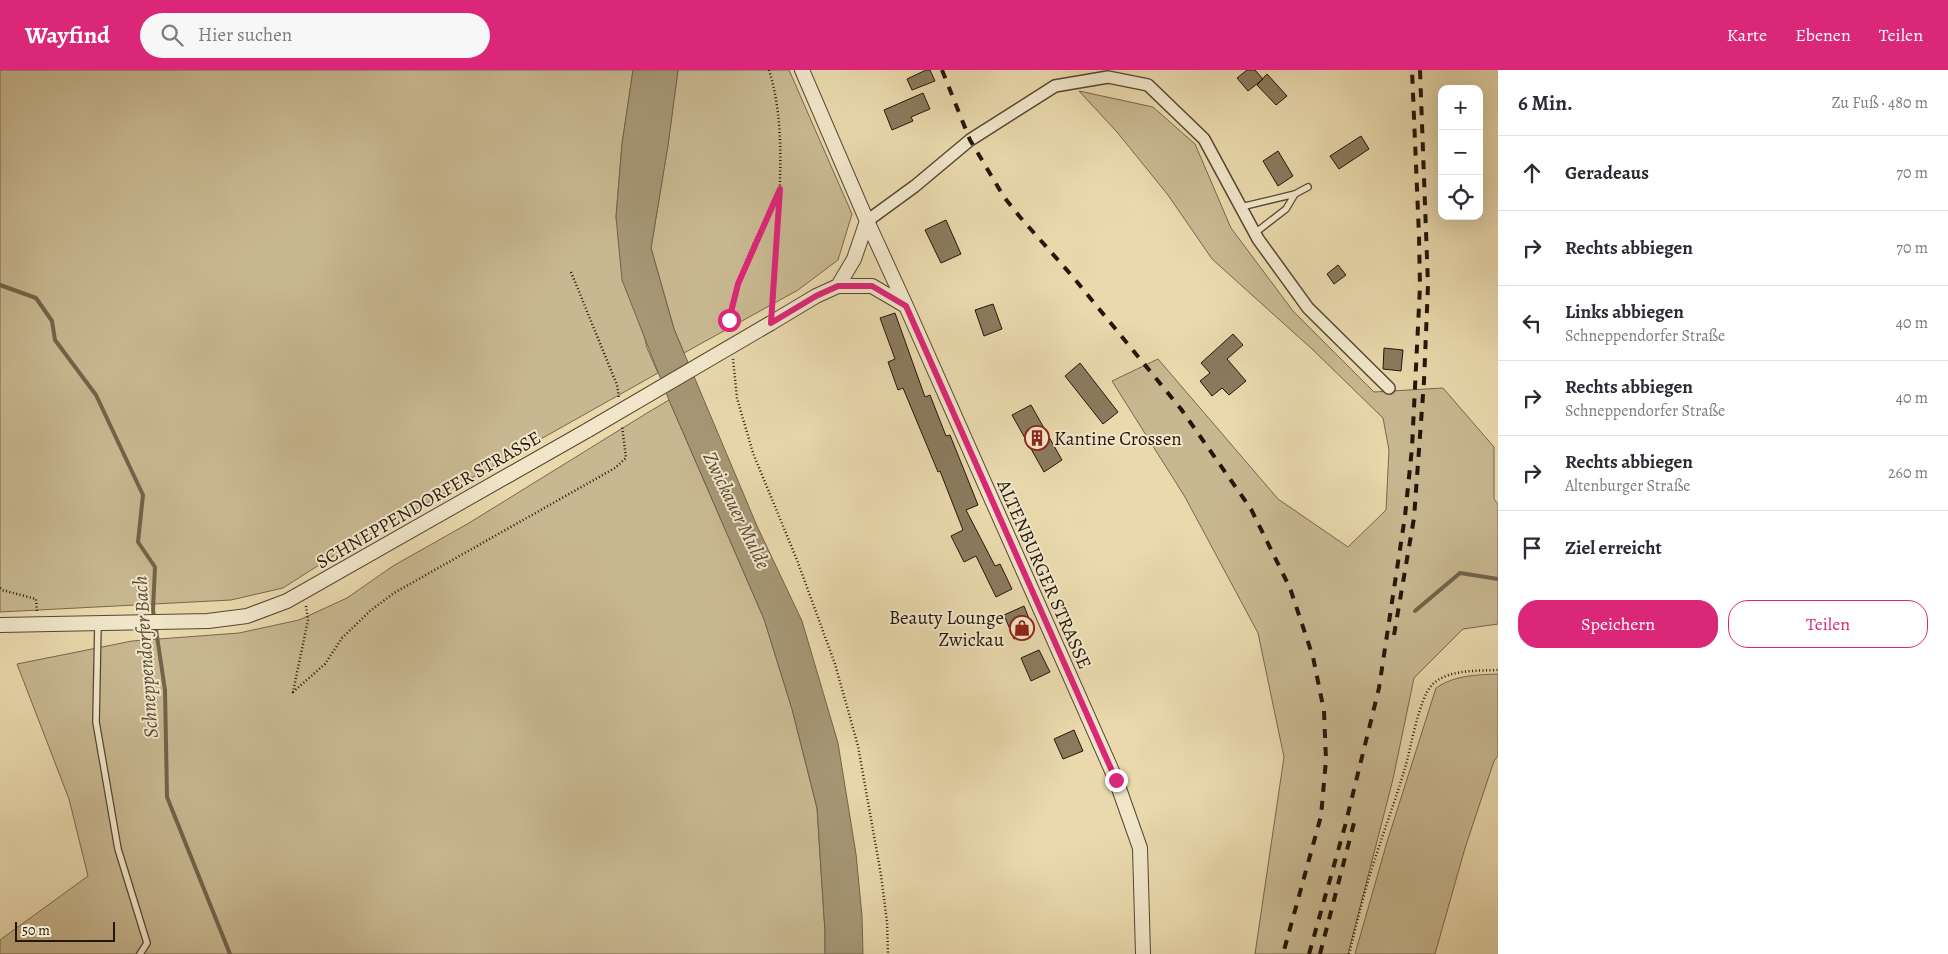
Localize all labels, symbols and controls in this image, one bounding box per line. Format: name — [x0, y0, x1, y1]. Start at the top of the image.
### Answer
search box — [140, 13, 490, 58]
text: Wayfind — [25, 19, 110, 51]
icon: search — [158, 21, 186, 49]
text: Hier suchen — [198, 22, 292, 48]
text: Karte — [1727, 23, 1767, 47]
text: Ebenen — [1795, 23, 1851, 47]
text: Teilen — [1879, 23, 1923, 47]
map controls — [1438, 85, 1483, 220]
button: + — [1438, 85, 1483, 130]
text: 6 Min. — [1518, 89, 1573, 117]
text: Zu Fuß · 480 m — [1831, 92, 1928, 114]
button: − — [1438, 130, 1483, 175]
icon: ahead — [1518, 159, 1546, 187]
text: Geradeaus — [1565, 160, 1649, 186]
text: 70 m — [1896, 162, 1928, 184]
button: locate — [1438, 175, 1483, 220]
icon: right — [1518, 234, 1546, 262]
text: Rechts abbiegen — [1565, 235, 1693, 261]
text: 70 m — [1896, 237, 1928, 259]
text: Links abbiegen — [1565, 299, 1684, 325]
route start — [718, 309, 741, 332]
icon: left — [1518, 309, 1546, 337]
text: 40 m — [1896, 312, 1928, 334]
text: Schneppendorfer Straße — [1565, 325, 1725, 347]
text: Rechts abbiegen — [1565, 374, 1693, 400]
icon: right — [1518, 384, 1546, 412]
text: 40 m — [1896, 387, 1928, 409]
text: Schneppendorfer Straße — [1565, 400, 1725, 422]
street label: SCHNEPPENDORFER STRASSE — [311, 425, 546, 575]
building icon: Kantine Crossen — [1024, 425, 1050, 451]
place label: Kantine Crossen — [1054, 426, 1182, 452]
water label: Zwickauer Mulde — [696, 447, 777, 573]
text: Rechts abbiegen — [1565, 449, 1693, 475]
icon: right — [1518, 459, 1546, 487]
text: 260 m — [1888, 462, 1928, 484]
street label: ALTENBURGER STRASSE — [990, 475, 1098, 673]
text: Altenburger Straße — [1565, 475, 1690, 497]
icon: arrive — [1518, 534, 1546, 562]
text: Ziel erreicht — [1565, 535, 1662, 561]
water label: Schneppendorfer Bach — [126, 575, 165, 739]
button: Speichern — [1518, 600, 1718, 648]
button: Teilen — [1728, 600, 1928, 648]
place label: Beauty Lounge Zwickau — [889, 605, 1005, 653]
shop icon: Beauty Lounge Zwickau — [1009, 615, 1035, 641]
route end — [1105, 769, 1128, 792]
scale bar — [15, 919, 115, 942]
text: 50 m — [22, 921, 50, 940]

